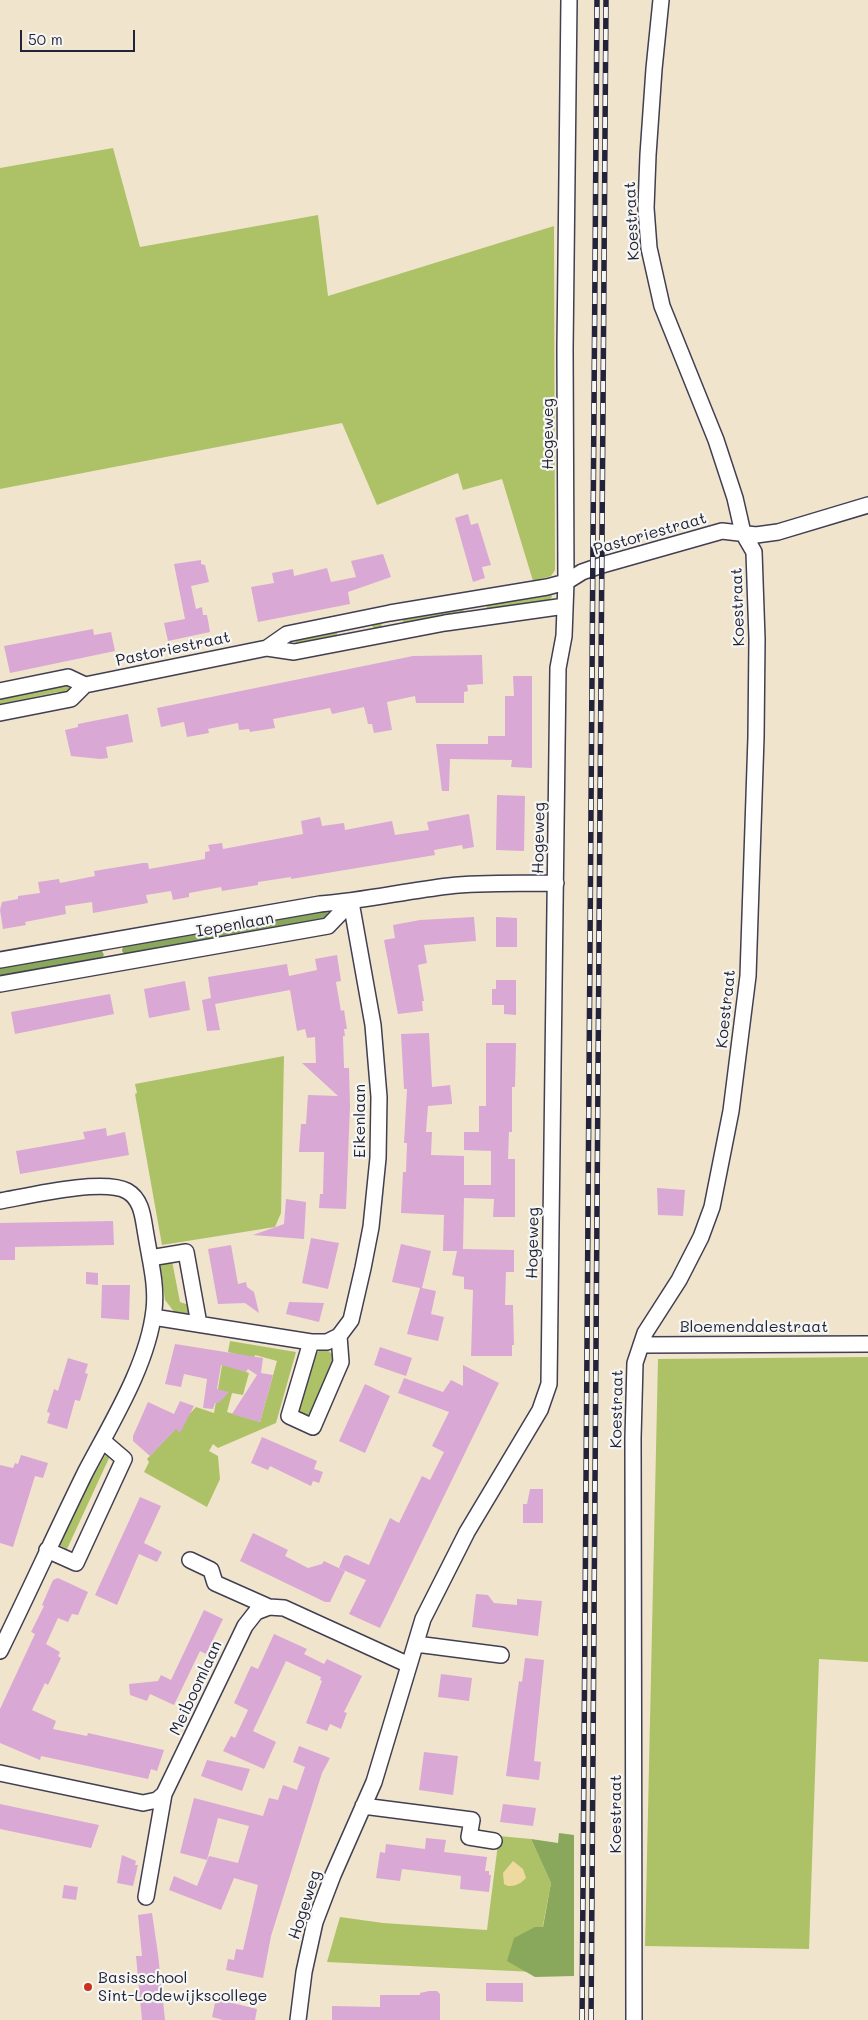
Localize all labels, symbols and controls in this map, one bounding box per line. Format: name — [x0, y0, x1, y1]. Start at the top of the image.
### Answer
scale bar — [22, 20, 138, 52]
text: 50 m — [28, 29, 63, 49]
street label: Koestraat — [620, 181, 644, 261]
street label: Hogeweg — [538, 398, 558, 470]
street label: Pastoriestraat — [591, 509, 709, 559]
street label: Koestraat — [727, 567, 749, 647]
street label: Pastoriestraat — [114, 627, 232, 671]
street label: Hogeweg — [529, 802, 549, 874]
street label: Iepenlaan — [195, 909, 275, 941]
street label: Koestraat — [712, 969, 740, 1049]
street label: Eikenlaan — [350, 1084, 370, 1158]
street label: Hogeweg — [523, 1207, 543, 1279]
street label: Bloemendalestraat — [680, 1317, 828, 1337]
street label: Koestraat — [607, 1369, 627, 1449]
street label: Meiboomlaan — [166, 1638, 226, 1738]
street label: Koestraat — [606, 1775, 626, 1853]
street label: Hogeweg — [285, 1868, 325, 1942]
place label: Basisschool Sint-Lodewijkscollege — [98, 1968, 267, 2006]
marker: Basisschool Sint-Lodewijkscollege — [82, 1981, 94, 1993]

